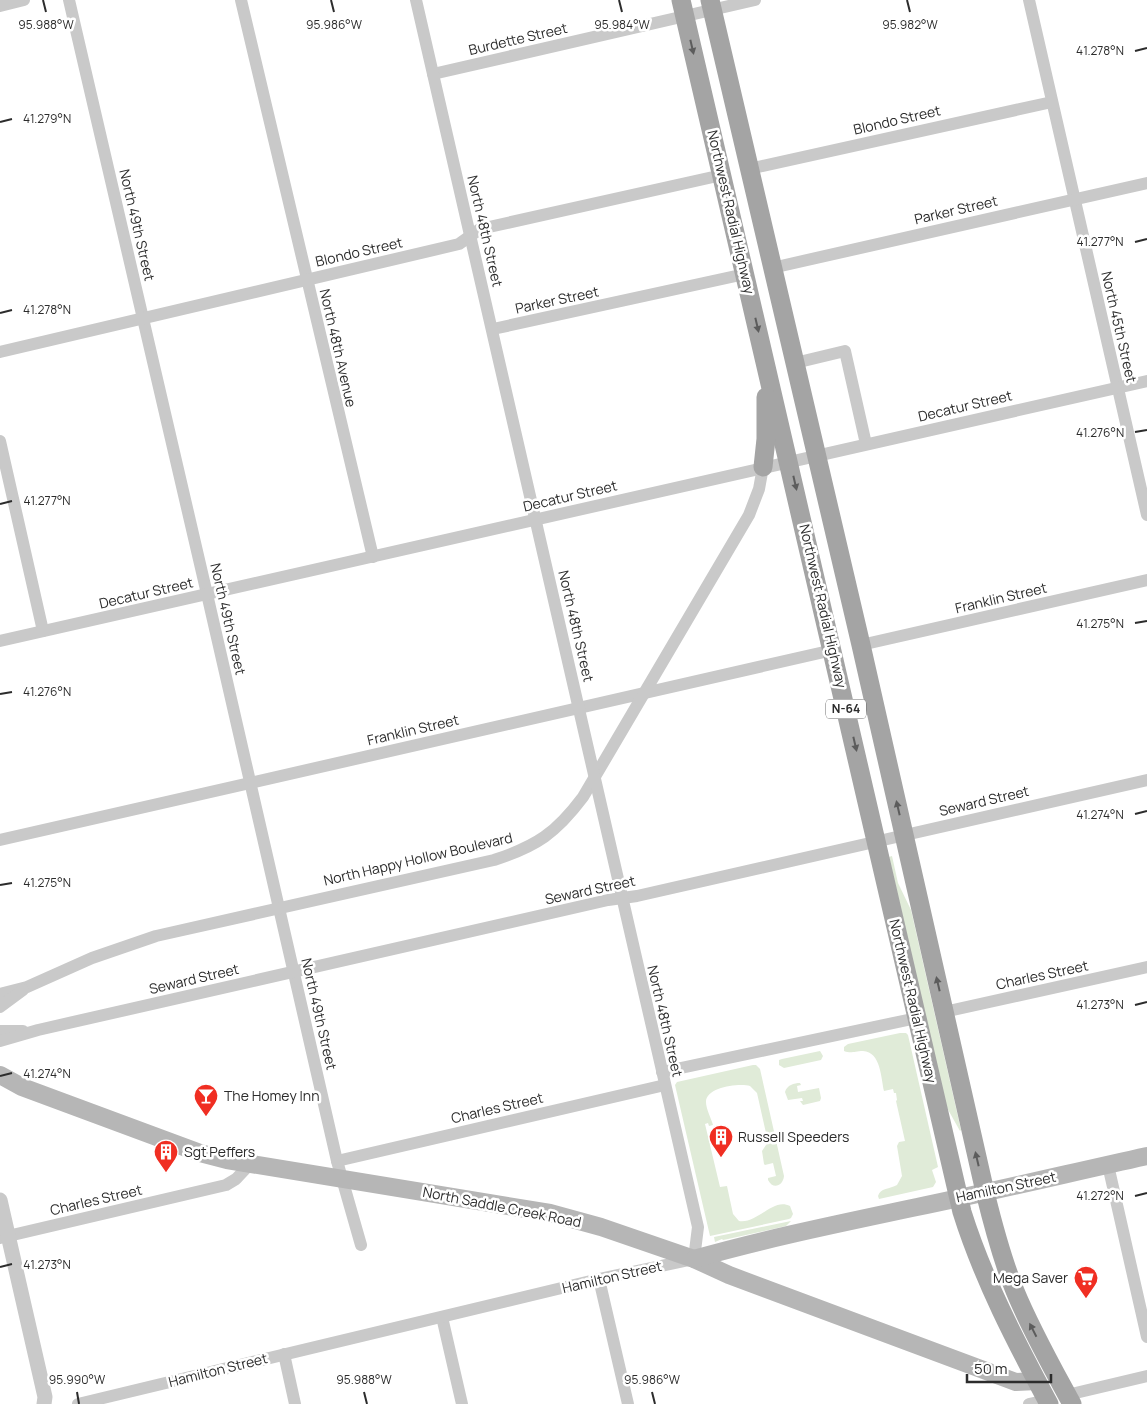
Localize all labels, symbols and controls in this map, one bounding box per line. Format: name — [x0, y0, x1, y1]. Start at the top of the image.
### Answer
text: 95.988°W — [18, 16, 74, 33]
text: 95.986°W — [306, 16, 363, 33]
text: 95.984°W — [594, 16, 651, 33]
text: 95.982°W — [882, 16, 938, 33]
street label: Burdette Street — [467, 18, 569, 59]
one-way arrow — [688, 40, 696, 55]
text: 41.278°N — [1076, 42, 1124, 59]
street label: Blondo Street — [851, 100, 943, 139]
text: 41.279°N — [23, 110, 71, 127]
street label: Northwest Radial Highway — [703, 128, 760, 296]
street label: North 49th Street — [115, 167, 160, 283]
street label: North 48th Street — [463, 173, 508, 289]
street label: Parker Street — [912, 191, 1000, 228]
street label: Blondo Street — [313, 232, 405, 271]
text: 41.277°N — [1076, 233, 1124, 250]
street label: North 45th Street — [1097, 269, 1142, 385]
street label: Parker Street — [513, 281, 601, 318]
street label: North 48th Avenue — [316, 287, 361, 409]
text: 41.278°N — [23, 301, 71, 318]
one-way arrow — [753, 318, 761, 333]
street label: Decatur Street — [916, 385, 1014, 426]
text: 41.276°N — [1076, 424, 1124, 441]
street label: Decatur Street — [521, 475, 619, 516]
one-way arrow — [791, 476, 799, 492]
text: 41.277°N — [23, 492, 71, 509]
street label: Northwest Radial Highway — [795, 522, 852, 690]
street label: North 49th Street — [206, 561, 251, 677]
street label: North 48th Street — [554, 568, 599, 684]
street label: Decatur Street — [97, 572, 195, 613]
street label: Franklin Street — [953, 578, 1049, 617]
text: 41.275°N — [1076, 615, 1124, 632]
text: 41.276°N — [23, 683, 71, 700]
road number: N-64 — [826, 700, 866, 719]
street label: Franklin Street — [365, 710, 461, 749]
one-way arrow — [851, 736, 859, 752]
street label: Seward Street — [937, 781, 1031, 820]
one-way arrow — [894, 801, 902, 816]
text: 41.274°N — [1076, 806, 1124, 823]
street label: North Happy Hollow Boulevard — [322, 827, 514, 890]
street label: Seward Street — [543, 871, 637, 908]
text: 41.275°N — [23, 874, 71, 891]
street label: Northwest Radial Highway — [885, 917, 942, 1085]
street label: Charles Street — [994, 955, 1090, 994]
street label: North 49th Street — [297, 956, 342, 1072]
street label: Seward Street — [147, 959, 241, 998]
street label: North 48th Street — [643, 963, 688, 1079]
one-way arrow — [934, 976, 942, 991]
text: 41.273°N — [1076, 996, 1124, 1013]
text: 41.274°N — [23, 1065, 71, 1082]
bar icon: The Homey Inn — [193, 1083, 219, 1117]
place label: The Homey Inn — [224, 1086, 319, 1105]
street label: Charles Street — [449, 1088, 545, 1127]
building icon: Russell Speeders — [708, 1124, 734, 1158]
place label: Russell Speeders — [738, 1127, 849, 1146]
building icon: Sgt Peffers — [153, 1139, 179, 1173]
place label: Sgt Peffers — [184, 1142, 255, 1161]
one-way arrow — [973, 1152, 981, 1167]
street label: Hamilton Street — [954, 1167, 1058, 1206]
street label: Charles Street — [48, 1180, 144, 1219]
street label: North Saddle Creek Road — [421, 1182, 583, 1231]
text: 41.272°N — [1076, 1187, 1124, 1204]
text: 41.273°N — [23, 1256, 71, 1273]
street label: Hamilton Street — [560, 1256, 664, 1297]
supermarket icon: Mega Saver — [1073, 1265, 1099, 1299]
place label: Mega Saver — [993, 1268, 1068, 1287]
one-way arrow — [1029, 1323, 1037, 1337]
street label: Hamilton Street — [166, 1348, 270, 1391]
scale bar — [967, 1352, 1051, 1384]
text: 50 m — [974, 1358, 1008, 1379]
text: 95.990°W — [49, 1371, 106, 1388]
text: 95.988°W — [336, 1371, 392, 1388]
text: 95.986°W — [624, 1371, 681, 1388]

